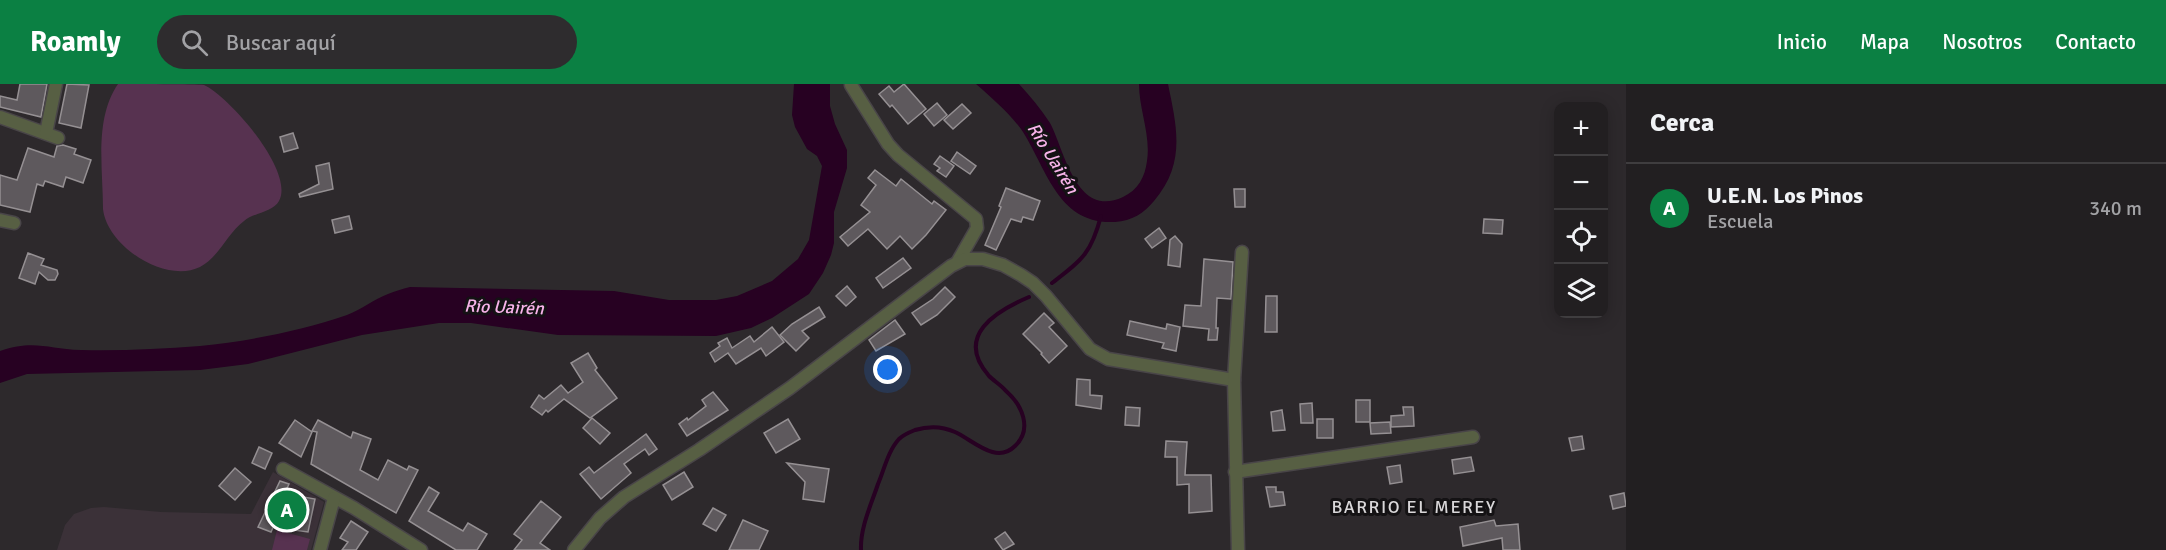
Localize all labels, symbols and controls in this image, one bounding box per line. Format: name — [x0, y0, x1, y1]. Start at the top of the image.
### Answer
search box — [157, 15, 577, 69]
text: Roamly — [30, 25, 121, 59]
icon: search — [178, 26, 211, 59]
text: Buscar aquí — [226, 29, 336, 56]
text: Inicio — [1777, 29, 1827, 55]
text: Mapa — [1860, 29, 1909, 55]
text: Nosotros — [1942, 29, 2022, 55]
text: Contacto — [2055, 29, 2136, 55]
map controls — [1554, 102, 1608, 318]
button: + — [1554, 102, 1608, 156]
text: Cerca — [1650, 107, 1714, 139]
water label: Río Uairén — [1023, 118, 1084, 199]
button: − — [1554, 156, 1608, 210]
text: U.E.N. Los Pinos — [1707, 182, 1863, 209]
text: A — [1663, 196, 1676, 221]
text: 340 m — [2089, 196, 2142, 221]
text: Escuela — [1707, 209, 1773, 234]
button: locate — [1554, 210, 1608, 264]
button: layers — [1554, 264, 1608, 318]
water label: Río Uairén — [464, 295, 545, 319]
your location — [873, 355, 902, 384]
pin: A — [268, 488, 306, 532]
district label: BARRIO EL MEREY — [1331, 496, 1497, 518]

